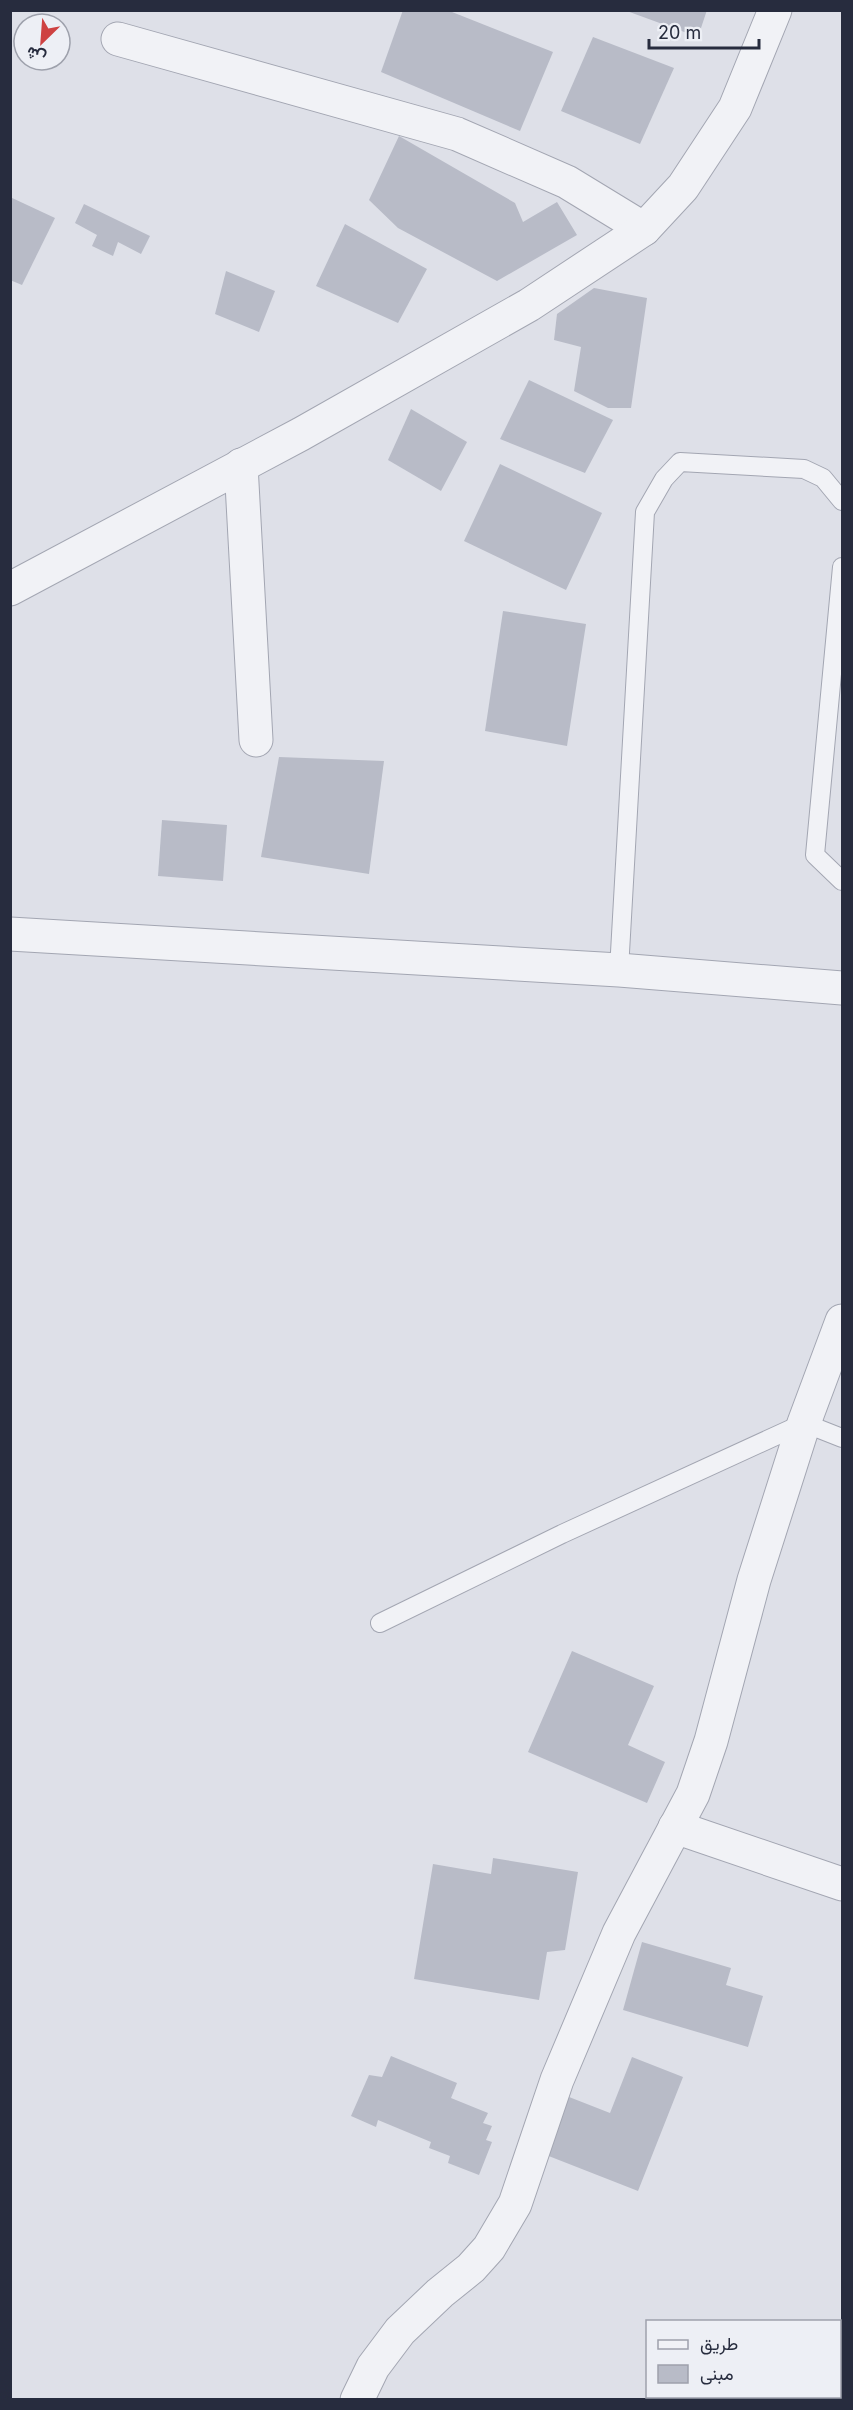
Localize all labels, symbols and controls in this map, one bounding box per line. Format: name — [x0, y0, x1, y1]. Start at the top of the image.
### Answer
north arrow — [12, 12, 72, 72]
scale bar — [649, 12, 758, 50]
text: 20 m — [658, 22, 701, 43]
text: ش — [23, 42, 49, 69]
legend — [646, 2320, 841, 2398]
text: طريق — [700, 2333, 738, 2355]
text: مبنى — [700, 2363, 734, 2385]

